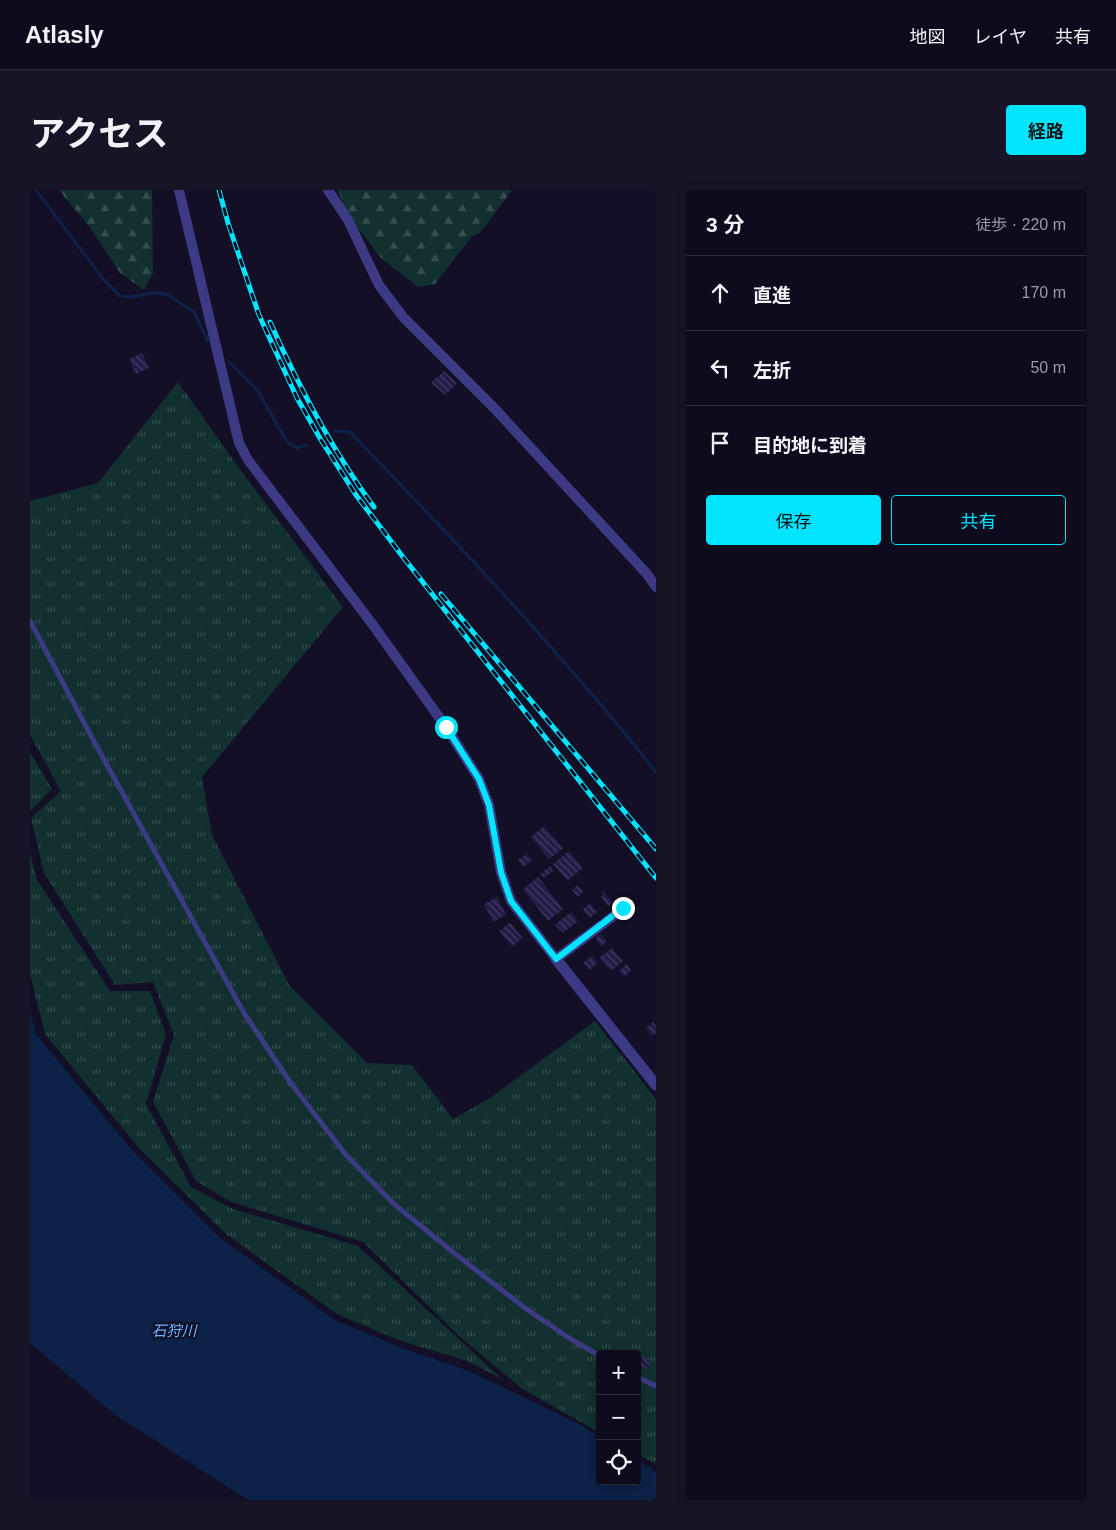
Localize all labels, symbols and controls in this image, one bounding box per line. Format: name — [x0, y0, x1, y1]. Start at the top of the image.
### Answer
text: Atlasly — [25, 21, 104, 48]
text: 地図 — [910, 27, 946, 47]
text: レイヤ — [974, 27, 1027, 47]
text: 共有 — [1055, 27, 1091, 47]
button: 経路 — [1006, 105, 1086, 155]
text: アクセス — [30, 114, 168, 153]
text: 3 分 — [706, 213, 745, 236]
text: 徒歩 · 220 m — [975, 216, 1066, 233]
icon: ahead — [706, 279, 734, 307]
text: 170 m — [1022, 284, 1066, 301]
text: 直進 — [753, 285, 791, 306]
icon: left — [706, 354, 734, 382]
text: 50 m — [1030, 359, 1066, 376]
text: 左折 — [753, 360, 791, 381]
icon: arrive — [706, 429, 734, 457]
text: 目的地に到着 — [753, 435, 867, 456]
button: 保存 — [706, 495, 881, 545]
button: 共有 — [891, 495, 1066, 545]
route start — [435, 716, 458, 739]
route end — [612, 897, 635, 920]
water label: 石狩川 — [151, 1322, 198, 1339]
map controls — [596, 1350, 641, 1485]
button: + — [596, 1350, 641, 1395]
button: − — [596, 1395, 641, 1440]
button: locate — [596, 1440, 641, 1485]

